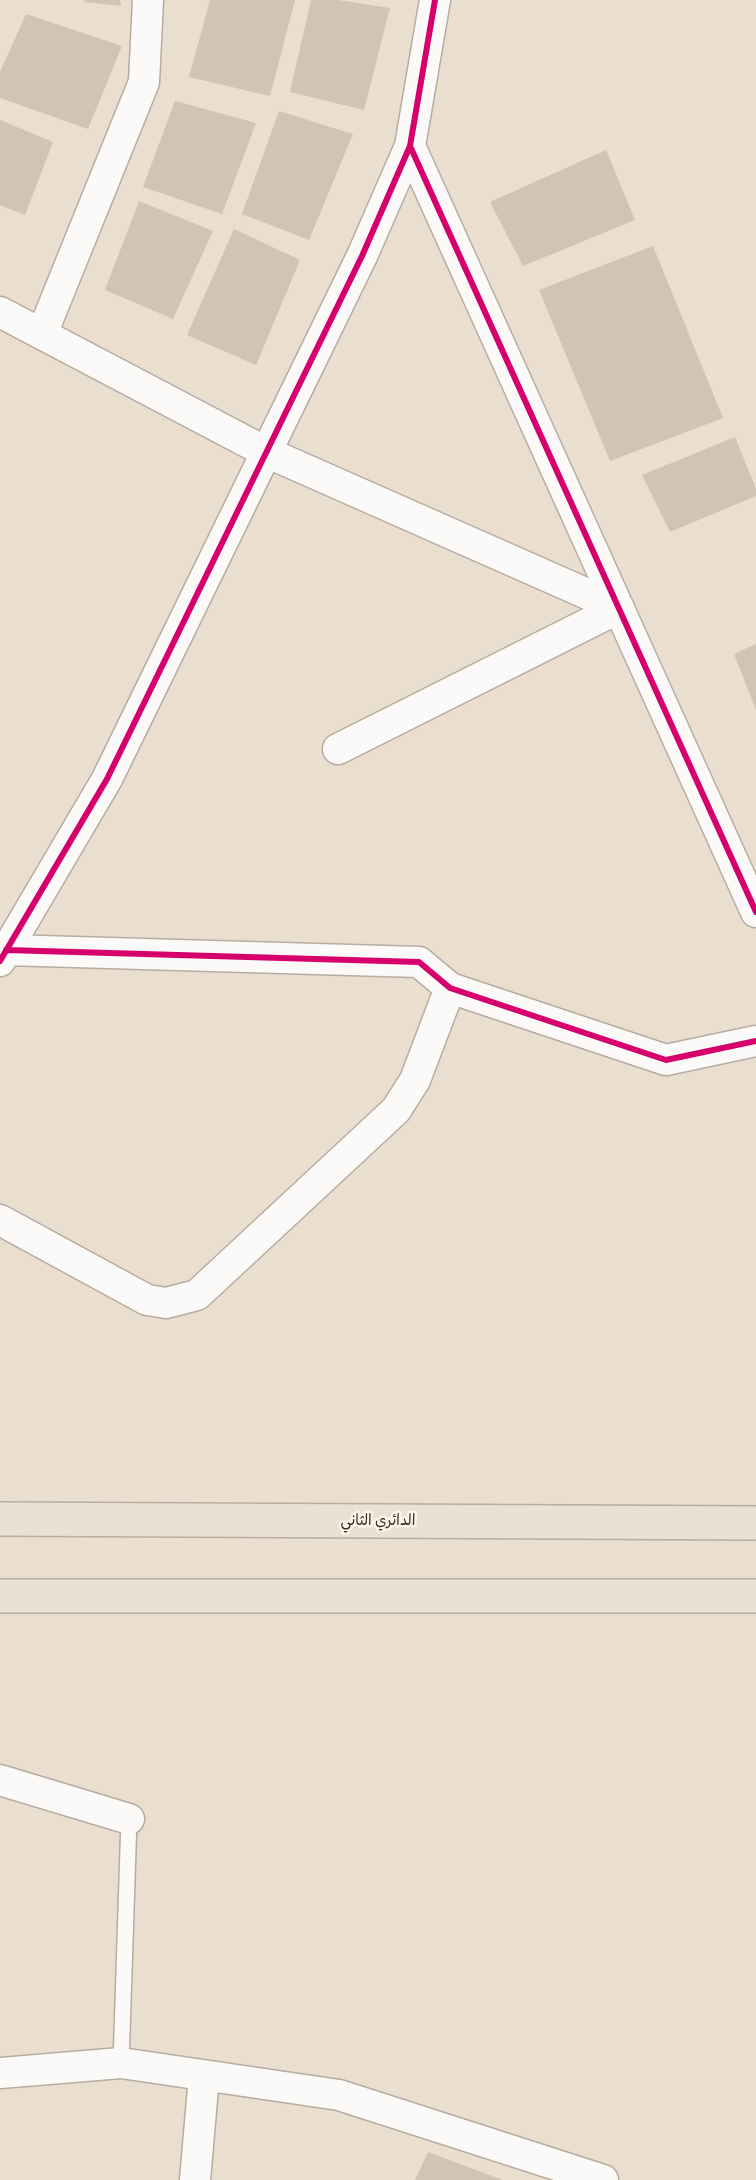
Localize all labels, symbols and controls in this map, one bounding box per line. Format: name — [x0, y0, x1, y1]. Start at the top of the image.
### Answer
street label: الدائري الثاني — [341, 1512, 415, 1530]

